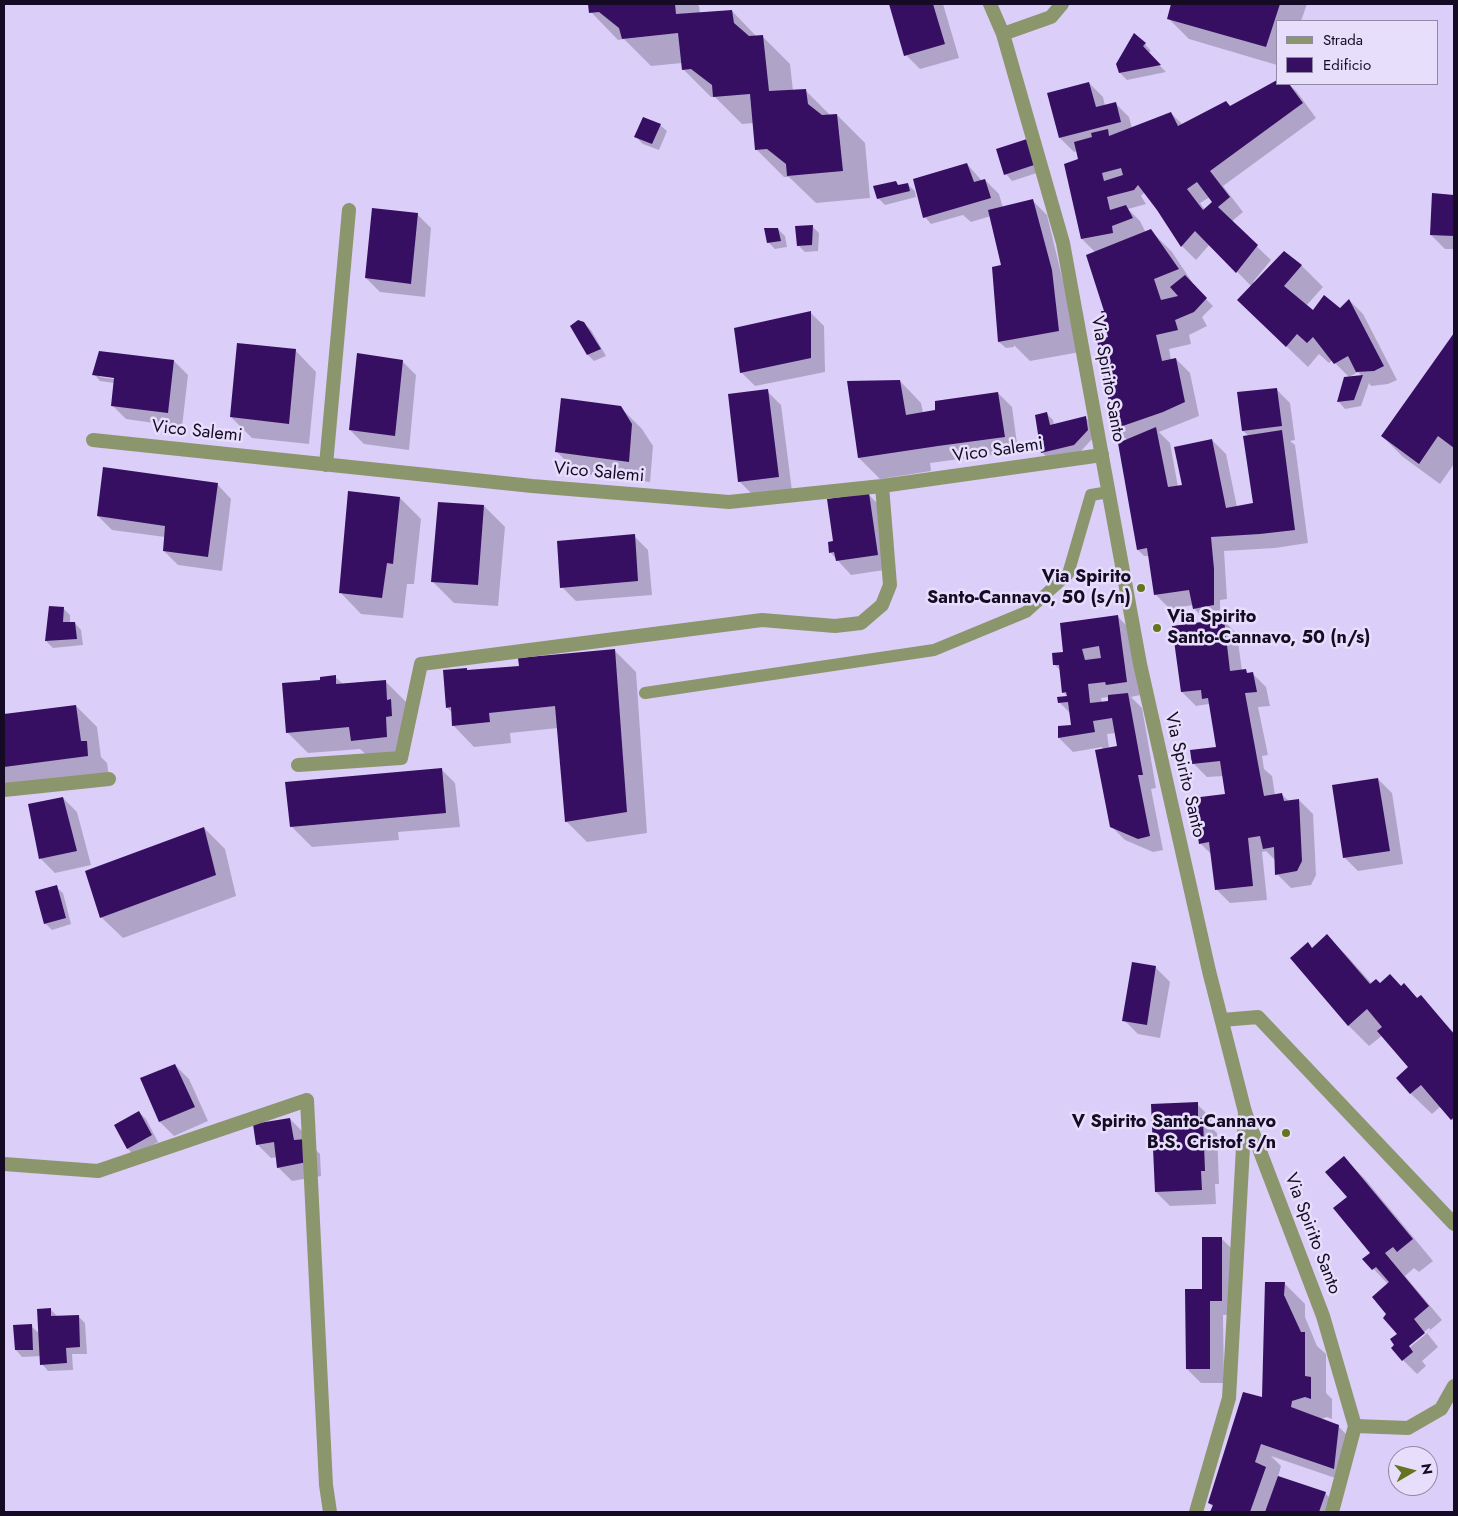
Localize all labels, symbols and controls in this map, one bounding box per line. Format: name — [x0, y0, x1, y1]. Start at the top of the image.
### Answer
legend — [1276, 20, 1438, 85]
text: Strada — [1323, 29, 1363, 51]
text: Edificio — [1323, 54, 1371, 76]
street label: Via Spirito Santo — [1085, 314, 1129, 444]
street label: Vico Salemi — [151, 417, 243, 447]
street label: Vico Salemi — [951, 434, 1045, 468]
street label: Vico Salemi — [553, 458, 645, 488]
place label: Via Spirito Santo-Cannavo, 50 (s/n) — [927, 567, 1131, 610]
marker: Via Spirito Santo-Cannavo, 50 (s/n) — [1135, 582, 1147, 594]
place label: Via Spirito Santo-Cannavo, 50 (n/s) — [1167, 607, 1370, 650]
marker: Via Spirito Santo-Cannavo, 50 (n/s) — [1151, 622, 1163, 634]
street label: Via Spirito Santo — [1159, 710, 1209, 840]
place label: V Spirito Santo-Cannavo B.S. Cristof s/n — [1072, 1112, 1276, 1154]
marker: V Spirito Santo-Cannavo B.S. Cristof s/n — [1280, 1127, 1292, 1139]
street label: Via Spirito Santo — [1279, 1170, 1345, 1298]
north arrow — [1388, 1446, 1438, 1496]
text: N — [1416, 1462, 1438, 1476]

